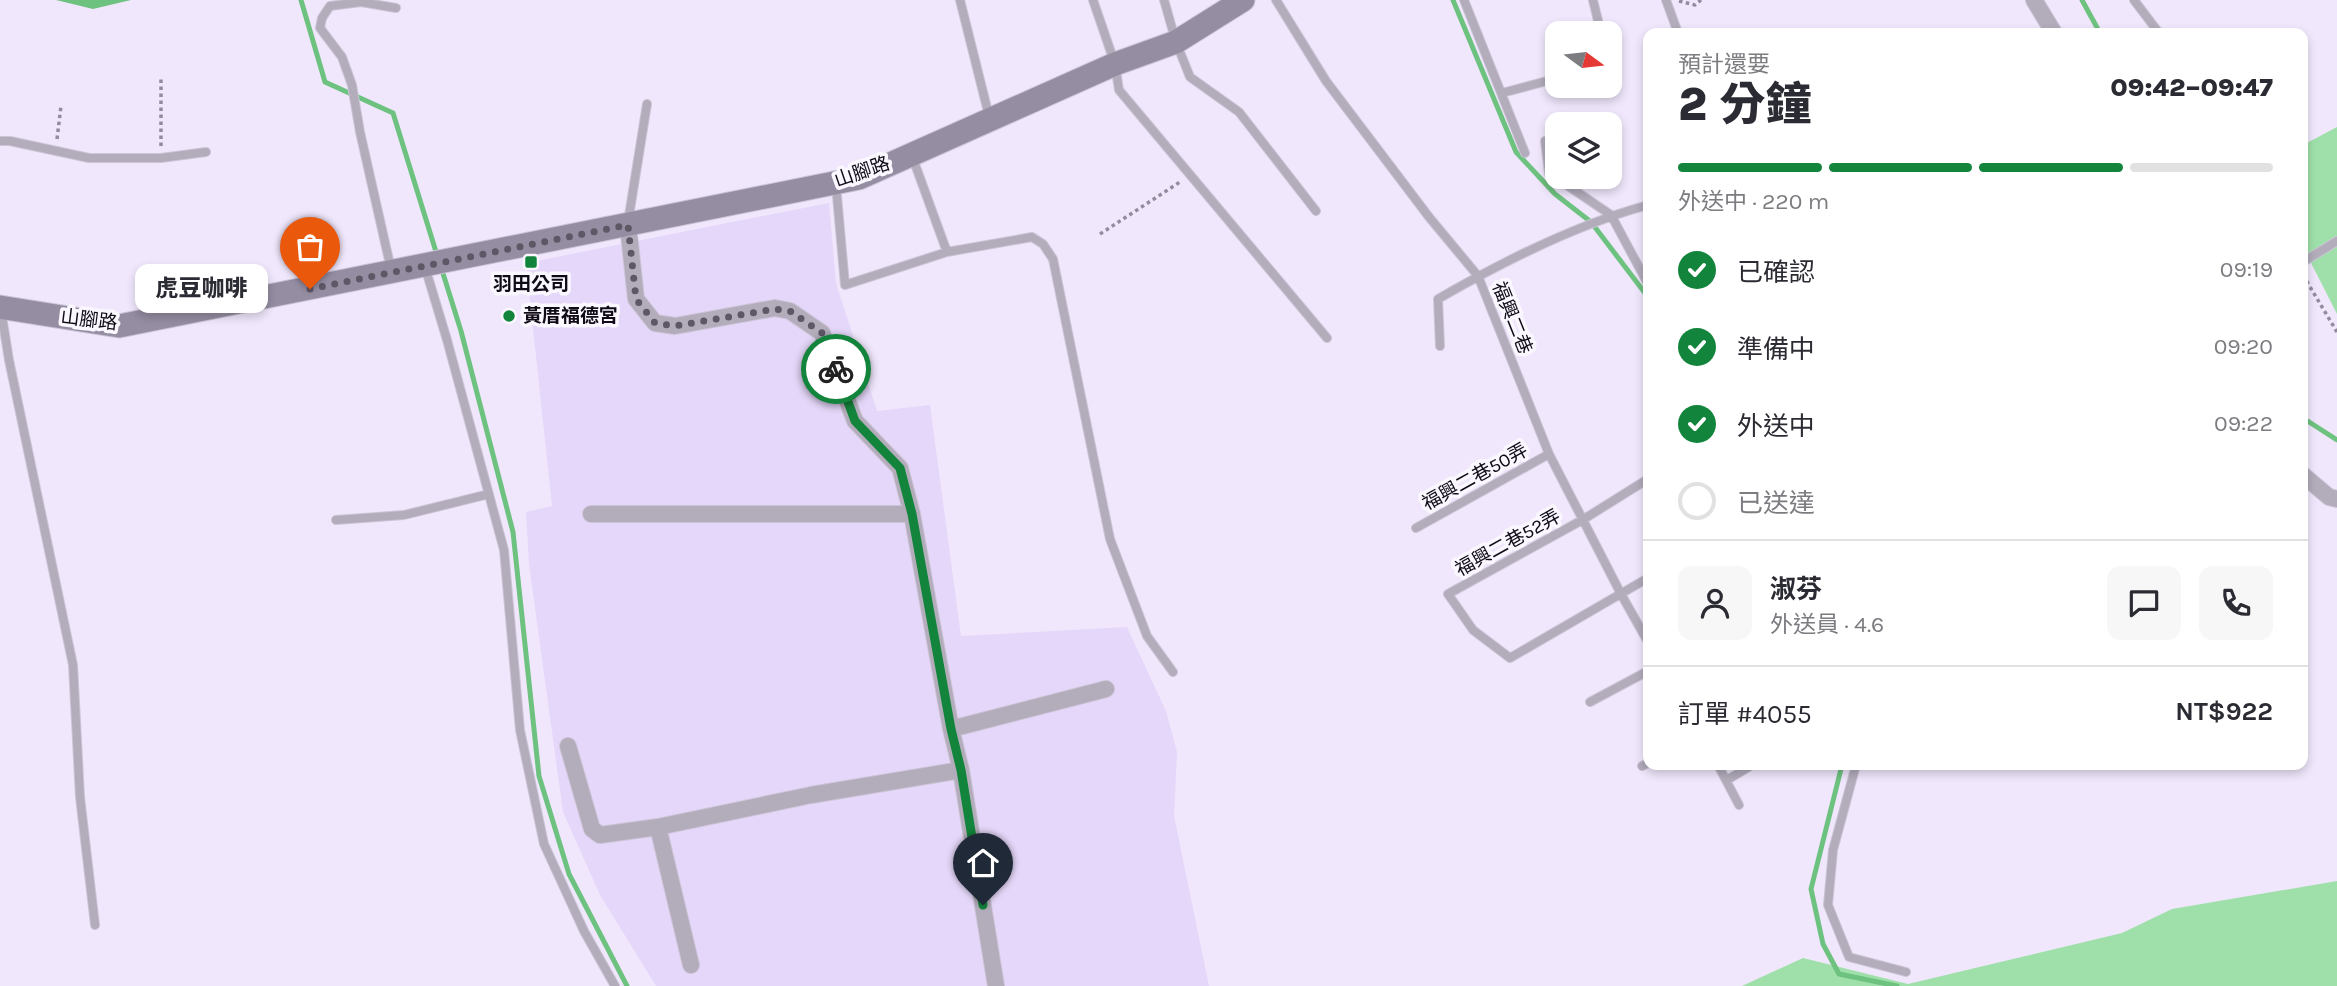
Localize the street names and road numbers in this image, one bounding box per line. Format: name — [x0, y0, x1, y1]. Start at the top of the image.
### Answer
street label: 山腳路 — [831, 152, 893, 192]
street label: 福興二巷 — [1488, 279, 1536, 357]
street label: 山腳路 — [59, 306, 119, 334]
street label: 福興二巷50弄 — [1418, 439, 1532, 515]
street label: 福興二巷52弄 — [1452, 505, 1564, 581]

